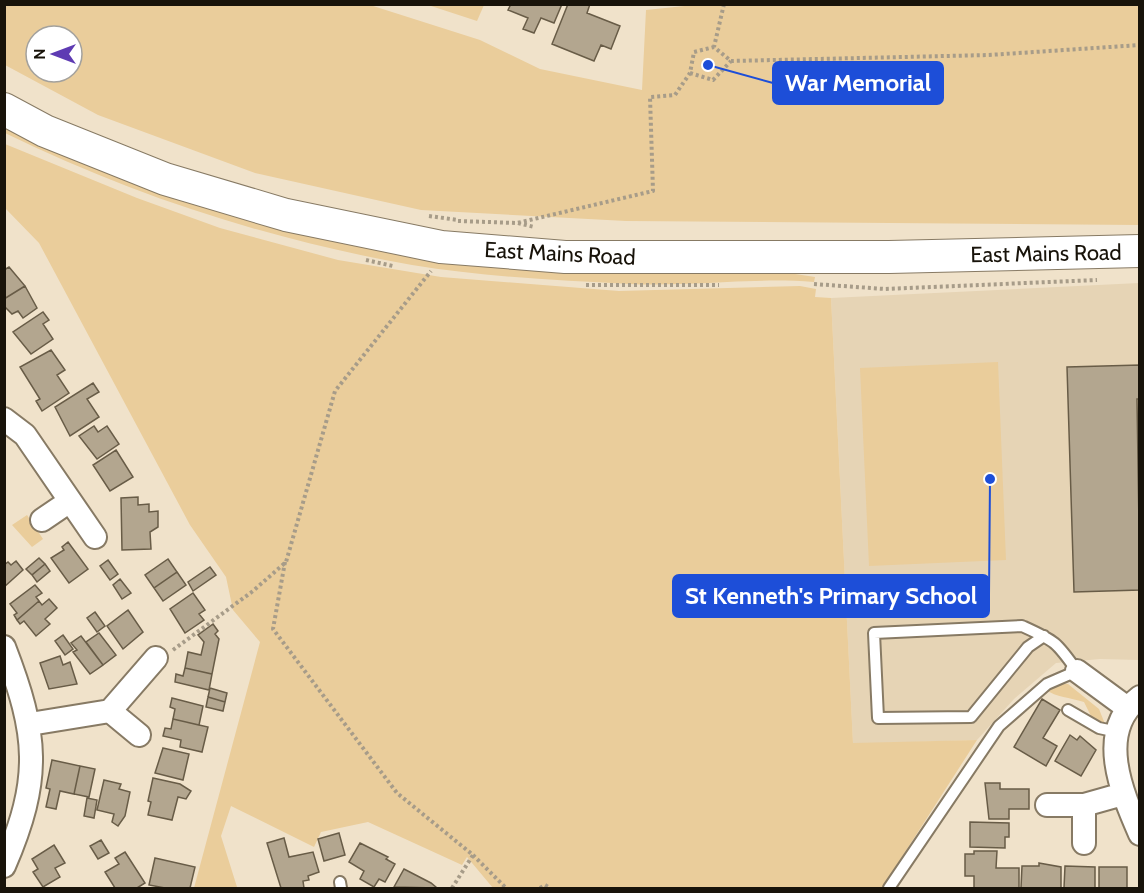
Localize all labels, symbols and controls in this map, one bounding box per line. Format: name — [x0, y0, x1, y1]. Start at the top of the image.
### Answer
north arrow — [24, 24, 84, 84]
text: N — [30, 48, 49, 60]
callout: War Memorial — [773, 62, 943, 104]
text: War Memorial — [785, 68, 931, 97]
street label: East Mains Road — [484, 236, 636, 271]
street label: East Mains Road — [970, 239, 1122, 268]
callout: St Kenneth's Primary School — [673, 575, 989, 617]
text: St Kenneth's Primary School — [685, 581, 977, 610]

